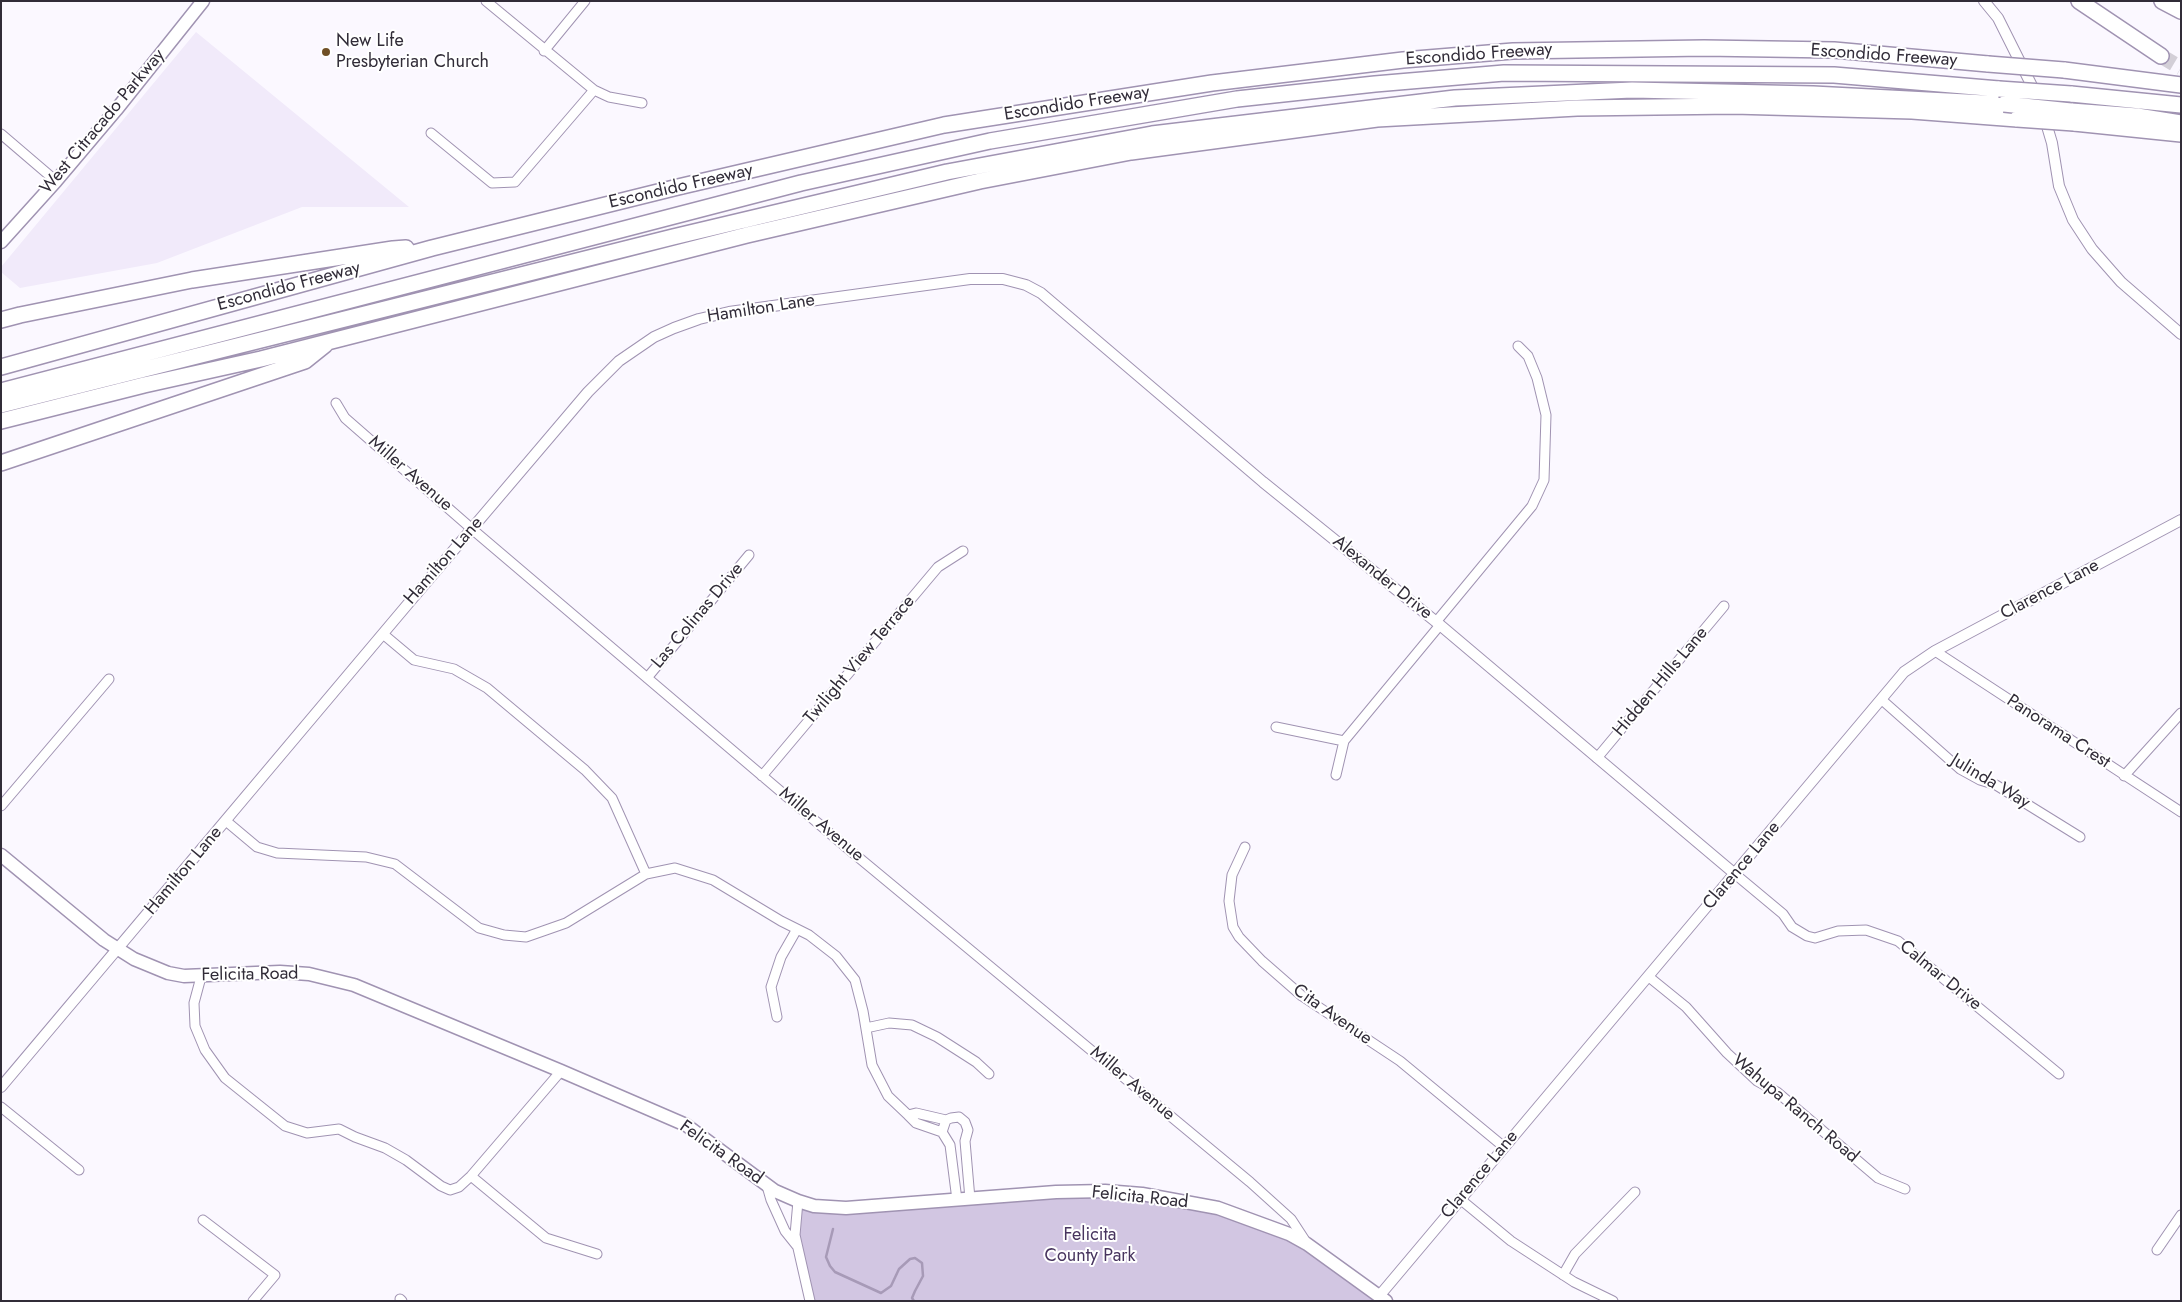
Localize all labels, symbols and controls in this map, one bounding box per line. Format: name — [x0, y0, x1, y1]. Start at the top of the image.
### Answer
place label: New Life Presbyterian Church — [336, 31, 489, 74]
street label: Escondido Freeway — [1405, 39, 1553, 71]
street label: Escondido Freeway — [1810, 40, 1958, 72]
street label: West Citracado Parkway — [36, 45, 170, 199]
marker: New Life Presbyterian Church — [320, 46, 332, 58]
street label: Escondido Freeway — [1003, 82, 1151, 126]
street label: Escondido Freeway — [607, 160, 755, 214]
street label: Escondido Freeway — [215, 258, 363, 316]
street label: Hamilton Lane — [706, 290, 816, 328]
street label: Miller Avenue — [363, 432, 457, 516]
street label: Hamilton Lane — [400, 513, 488, 609]
street label: Alexander Drive — [1328, 531, 1436, 625]
street label: Clarence Lane — [1997, 555, 2103, 625]
street label: Las Colinas Drive — [648, 559, 748, 673]
street label: Twilight View Terrace — [800, 591, 920, 729]
street label: Hidden Hills Lane — [1609, 623, 1713, 741]
street label: Panorama Crest — [2002, 690, 2114, 774]
street label: Julinda Way — [1946, 750, 2034, 814]
street label: Miller Avenue — [774, 783, 868, 867]
street label: Clarence Lane — [1699, 817, 1785, 915]
street label: Hamilton Lane — [141, 822, 227, 920]
street label: Calmar Drive — [1895, 936, 1985, 1016]
street label: Felicita Road — [201, 963, 299, 987]
street label: Cita Avenue — [1288, 980, 1376, 1050]
street label: Miller Avenue — [1085, 1042, 1179, 1126]
street label: Wahupa Ranch Road — [1727, 1050, 1863, 1168]
street label: Felicita Road — [675, 1116, 767, 1190]
street label: Clarence Lane — [1437, 1126, 1523, 1224]
street label: Felicita Road — [1091, 1182, 1189, 1214]
park label: Felicita County Park — [1045, 1225, 1135, 1268]

